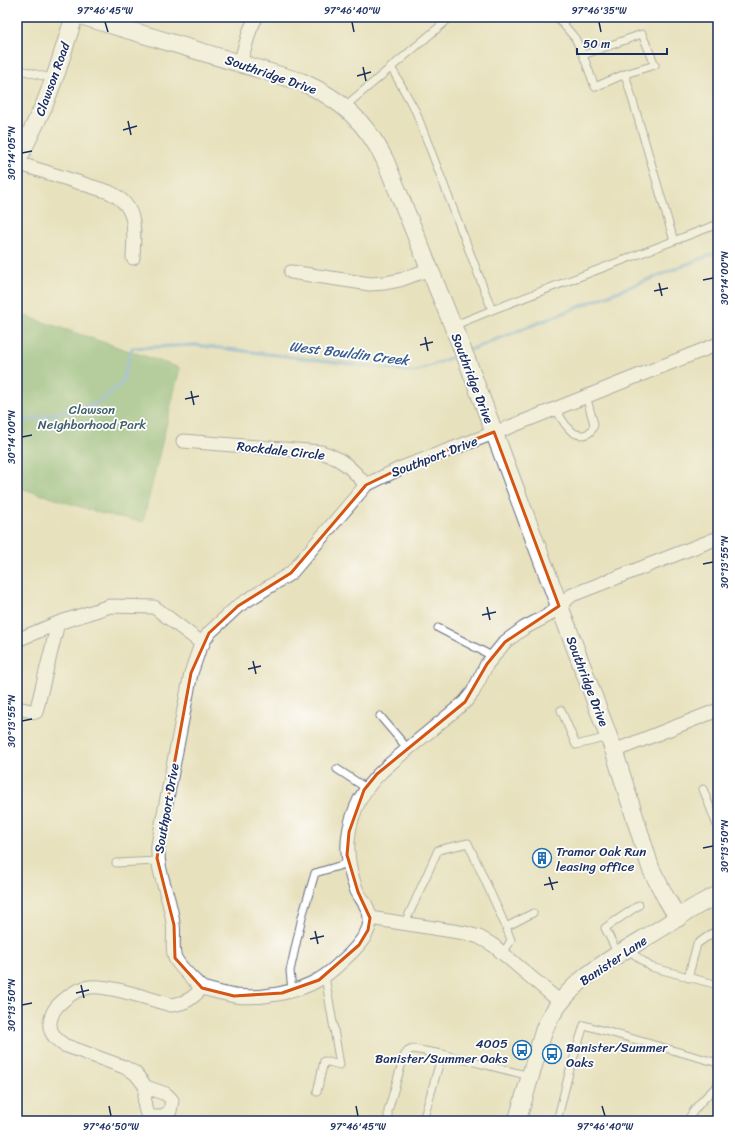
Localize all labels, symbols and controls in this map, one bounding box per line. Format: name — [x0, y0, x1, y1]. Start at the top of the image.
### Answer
text: 97°46'45"W — [77, 2, 133, 20]
text: 97°46'40"W — [324, 2, 380, 20]
text: 97°46'35"W — [571, 2, 627, 20]
scale bar — [577, 30, 667, 56]
text: 50 m — [583, 33, 610, 55]
street label: Clawson Road — [28, 38, 77, 119]
street label: Southridge Drive — [222, 48, 320, 101]
text: 30°14'05"N — [3, 126, 21, 180]
text: 30°14'00"N — [716, 251, 734, 305]
street label: Southridge Drive — [445, 329, 500, 427]
water label: West Bouldin Creek — [288, 334, 412, 373]
park label: Clawson Neighborhood Park — [38, 398, 146, 436]
text: 30°14'00"N — [3, 410, 21, 464]
street label: Southport Drive — [387, 429, 481, 484]
street label: Rockdale Circle — [236, 434, 326, 467]
text: 30°13'55"N — [716, 535, 734, 588]
street label: Southridge Drive — [560, 632, 615, 730]
text: 30°13'55"N — [3, 694, 21, 747]
street label: Southport Drive — [147, 761, 186, 855]
text: 30°13'50"N — [716, 819, 734, 873]
place label: Tramor Oak Run leasing office — [556, 840, 646, 878]
building icon: Tramor Oak Run leasing office — [531, 847, 553, 869]
street label: Banister Lane — [575, 929, 652, 992]
text: 30°13'50"N — [3, 978, 21, 1032]
place label: 4005 Banister/Summer Oaks — [375, 1032, 508, 1070]
place label: Banister/Summer Oaks — [566, 1036, 668, 1074]
bus stop icon: 4005 Banister/Summer Oaks — [511, 1039, 533, 1061]
bus stop icon: Banister/Summer Oaks — [541, 1043, 563, 1065]
text: 97°46'50"W — [83, 1118, 139, 1136]
text: 97°46'45"W — [330, 1118, 386, 1136]
text: 97°46'40"W — [577, 1118, 633, 1136]

